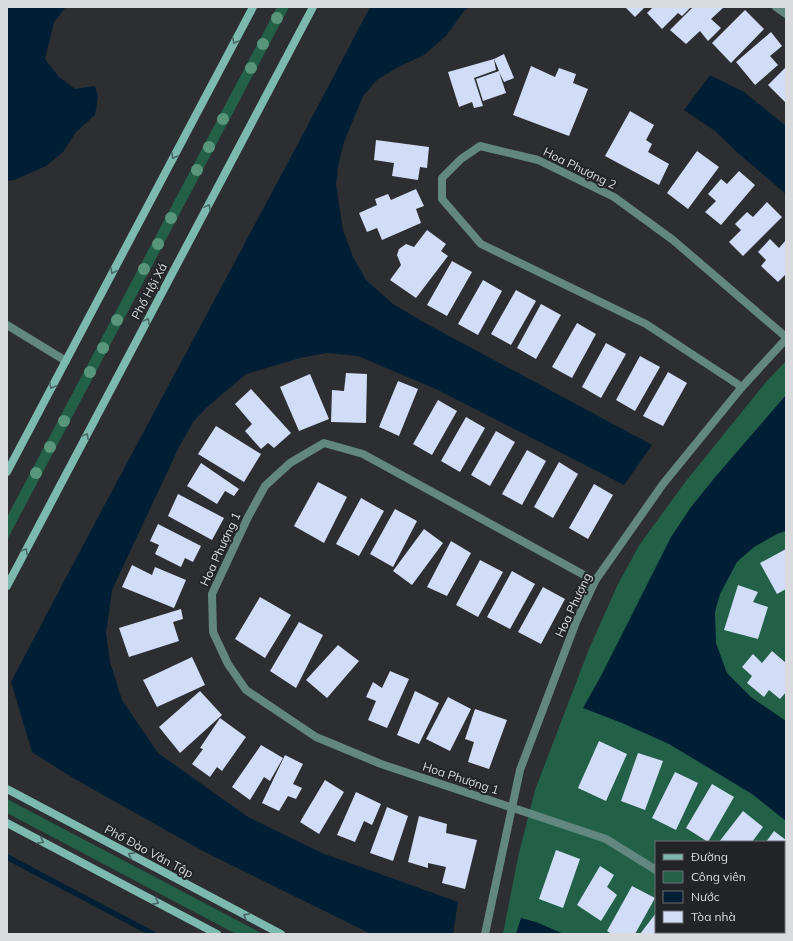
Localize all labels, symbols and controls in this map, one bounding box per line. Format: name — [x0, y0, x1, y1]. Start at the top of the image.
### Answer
one-way arrow — [232, 37, 239, 45]
street label: Hoa Phượng 2 — [541, 144, 619, 192]
one-way arrow — [171, 152, 179, 160]
one-way arrow — [203, 203, 210, 211]
street label: Phố Hội Xá — [128, 260, 170, 322]
one-way arrow — [110, 267, 118, 274]
one-way arrow — [142, 318, 149, 326]
one-way arrow — [50, 382, 57, 389]
one-way arrow — [81, 433, 89, 441]
street label: Hoa Phượng 1 — [196, 510, 244, 588]
one-way arrow — [21, 548, 28, 555]
street label: Hoa Phượng — [552, 570, 594, 640]
street label: Hoa Phượng 1 — [421, 759, 501, 797]
street label: Phố Đào Văn Tập — [102, 821, 196, 881]
one-way arrow — [37, 837, 45, 844]
legend — [655, 841, 785, 933]
text: Đường — [691, 849, 728, 864]
one-way arrow — [128, 852, 136, 860]
text: Công viên — [691, 869, 746, 884]
text: Nước — [691, 889, 720, 904]
one-way arrow — [152, 897, 160, 905]
text: Tòa nhà — [691, 909, 736, 924]
one-way arrow — [243, 913, 251, 921]

